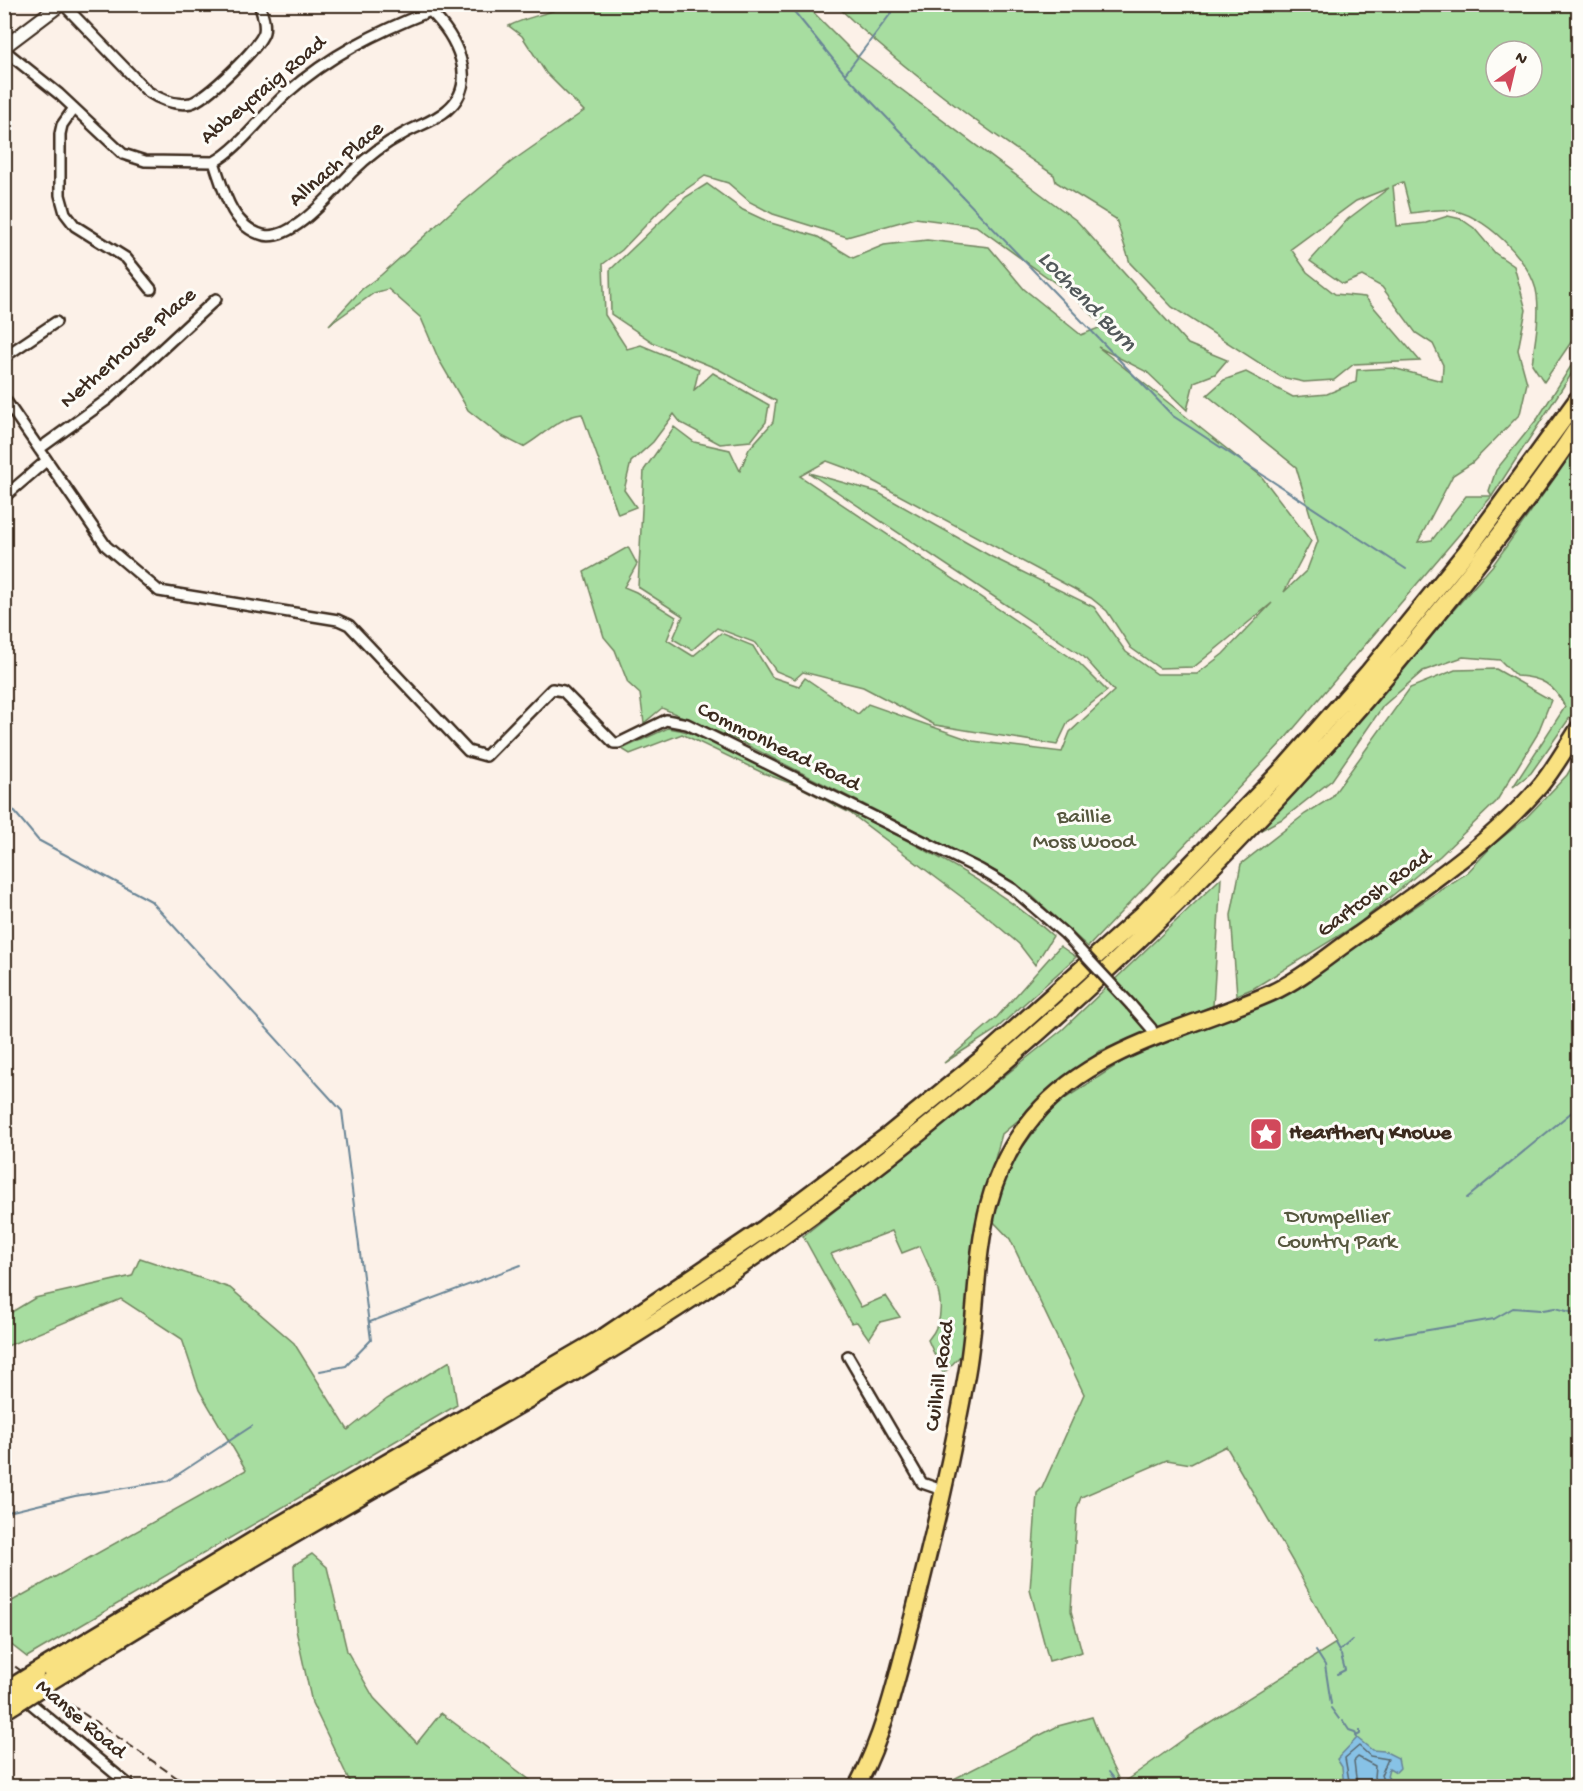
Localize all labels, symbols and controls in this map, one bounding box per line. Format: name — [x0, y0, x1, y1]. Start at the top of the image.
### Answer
street label: Abbeycraig Road — [196, 29, 334, 151]
north arrow — [1484, 39, 1544, 99]
text: N — [1511, 49, 1531, 71]
street label: Allnach Place — [284, 116, 390, 213]
water label: Lochend Burn — [1031, 245, 1142, 359]
street label: Netherhouse Place — [56, 282, 203, 415]
street label: Commonhead Road — [692, 697, 866, 800]
park label: Baillie Moss Wood — [1033, 805, 1137, 856]
street label: Gartcosh Road — [1313, 843, 1439, 944]
place icon: Hearthery Knowe — [1248, 1116, 1284, 1152]
place label: Hearthery Knowe — [1289, 1121, 1452, 1147]
park label: Drumpellier Country Park — [1278, 1205, 1399, 1256]
street label: Cuilhill Road — [920, 1317, 962, 1433]
street label: Manse Road — [29, 1674, 132, 1767]

